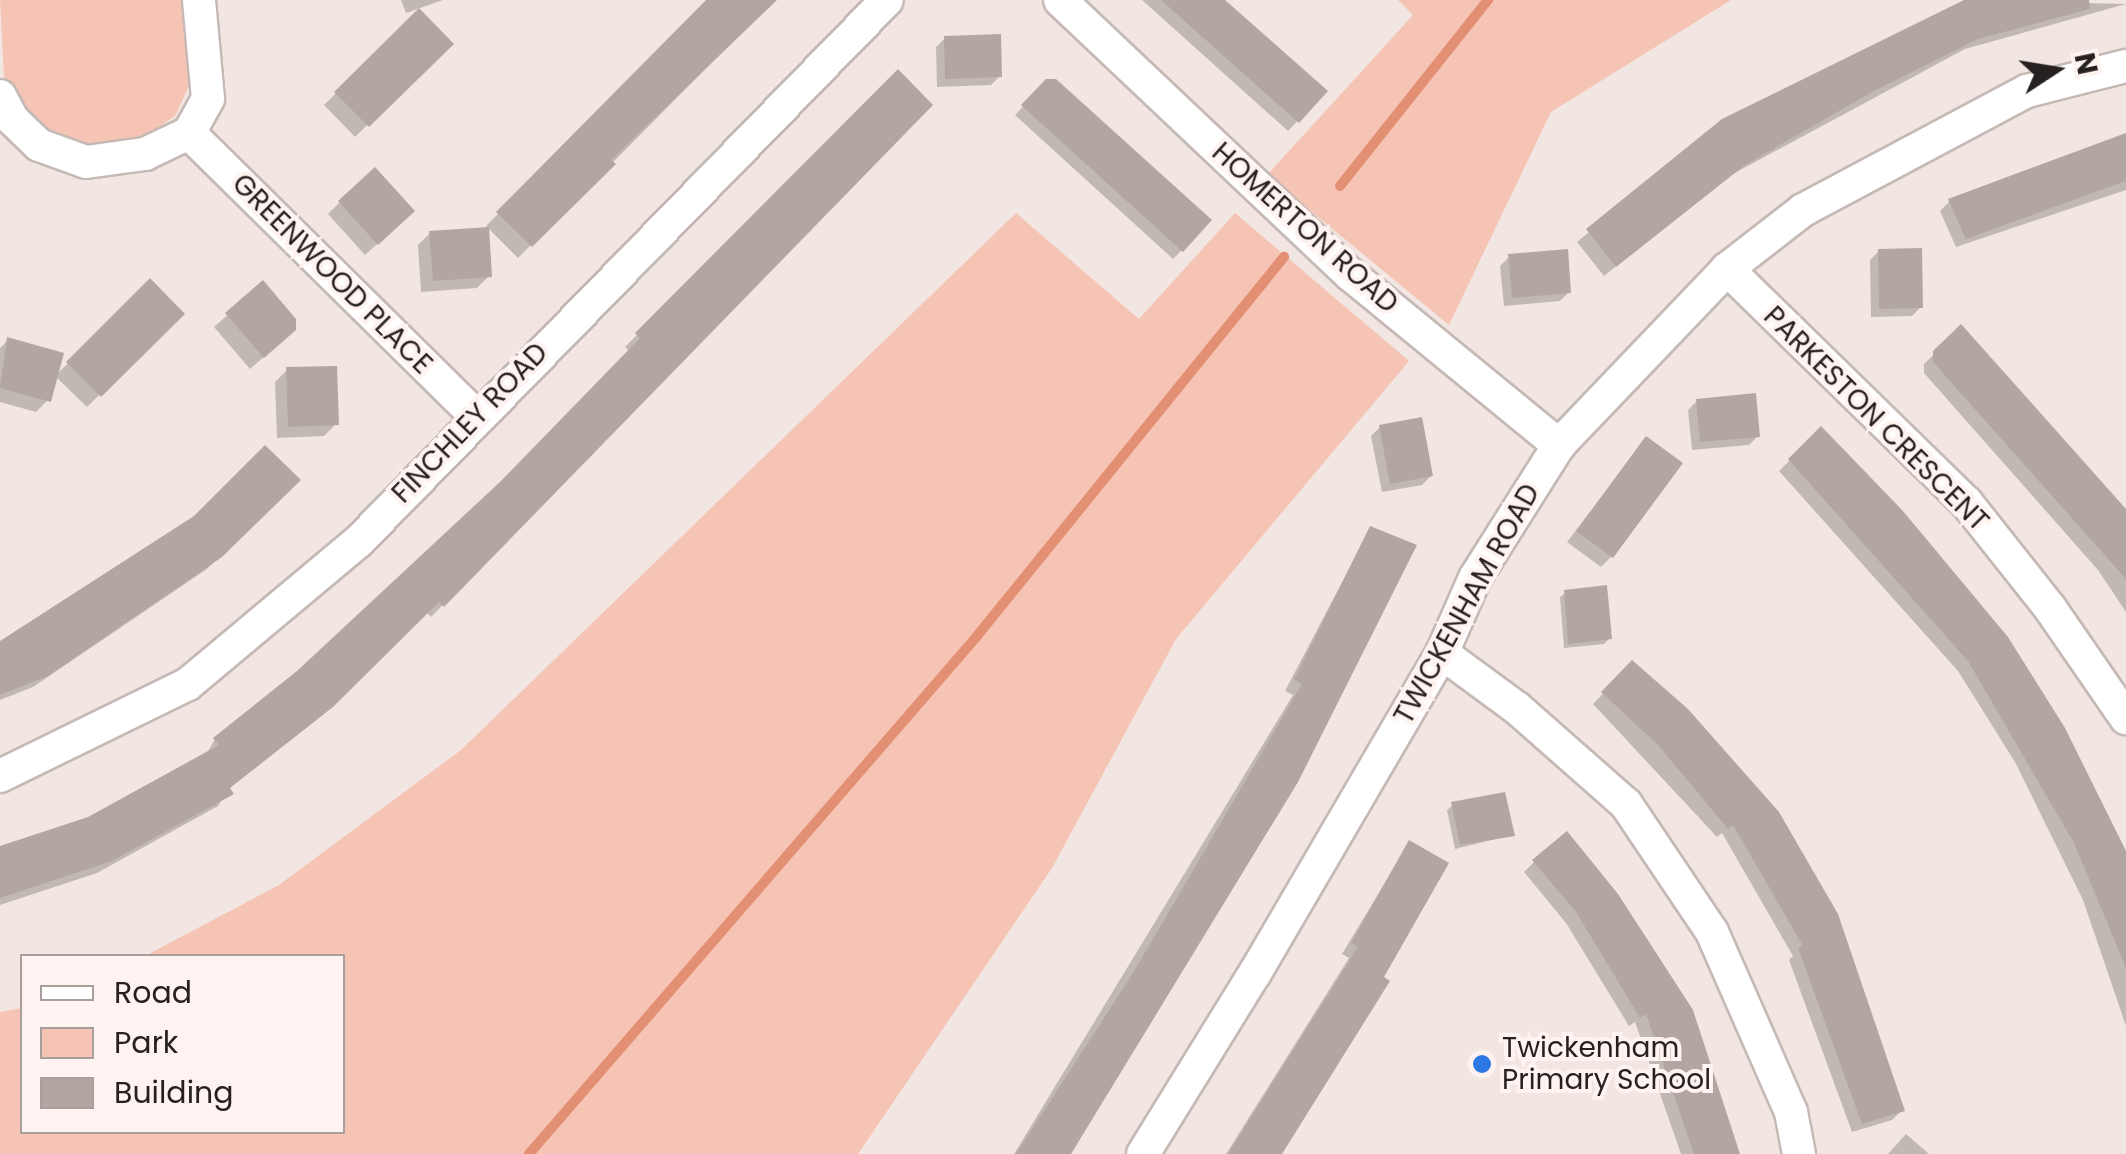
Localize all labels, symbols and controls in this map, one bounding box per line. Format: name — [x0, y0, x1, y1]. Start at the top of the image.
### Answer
north arrow — [2006, 20, 2106, 120]
text: N — [2065, 49, 2107, 78]
street label: HOMERTON ROAD — [1205, 136, 1405, 320]
street label: GREENWOOD PLACE — [225, 167, 439, 381]
street label: PARKESTON CRESCENT — [1757, 300, 1995, 538]
street label: FINCHLEY ROAD — [385, 336, 555, 510]
street label: TWICKENHAM ROAD — [1387, 478, 1547, 730]
legend — [20, 954, 345, 1134]
text: Road — [114, 971, 192, 1014]
text: Park — [114, 1021, 178, 1064]
place label: Twickenham Primary School — [1502, 1031, 1711, 1097]
marker: Twickenham Primary School — [1471, 1053, 1493, 1075]
text: Building — [114, 1071, 234, 1114]

